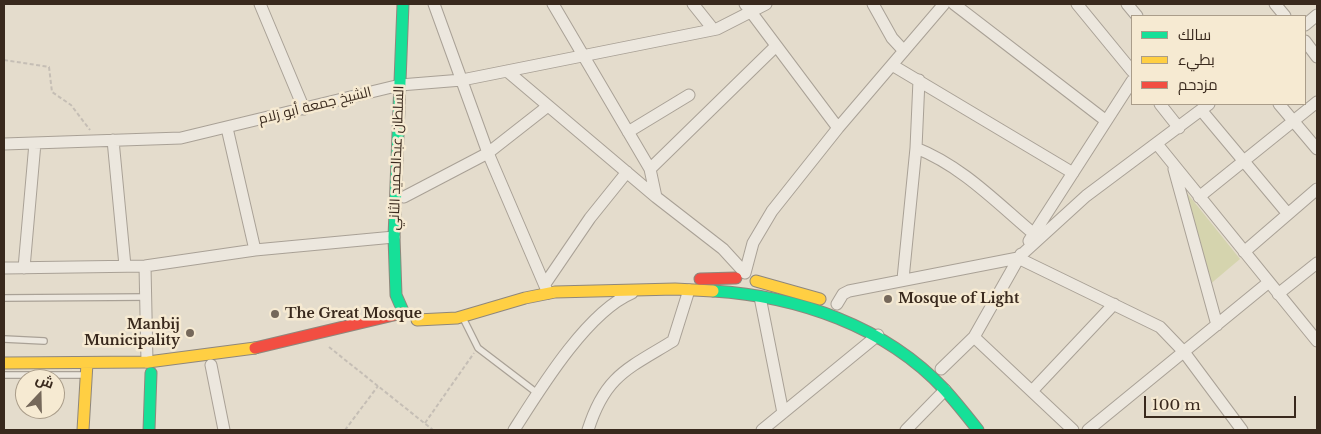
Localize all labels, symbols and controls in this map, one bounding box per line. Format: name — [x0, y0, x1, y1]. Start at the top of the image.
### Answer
legend — [1131, 15, 1306, 105]
text: سالك — [1178, 25, 1211, 44]
text: بطيء — [1178, 50, 1215, 69]
text: مزدحم — [1178, 75, 1218, 94]
street label: الشيخ جمعة أبو زلام — [257, 84, 373, 128]
street label: السلطان عبدالحميد الثاني — [386, 85, 408, 231]
place label: Mosque of Light — [898, 291, 1019, 307]
marker: Mosque of Light — [882, 293, 894, 305]
place label: The Great Mosque — [285, 306, 422, 322]
marker: The Great Mosque — [269, 308, 281, 320]
place label: Manbij Municipality — [84, 317, 180, 350]
marker: Manbij Municipality — [184, 327, 196, 339]
north arrow — [15, 369, 65, 419]
text: ش — [33, 369, 57, 393]
scale bar — [1146, 386, 1298, 418]
text: 100 m — [1152, 395, 1201, 414]

